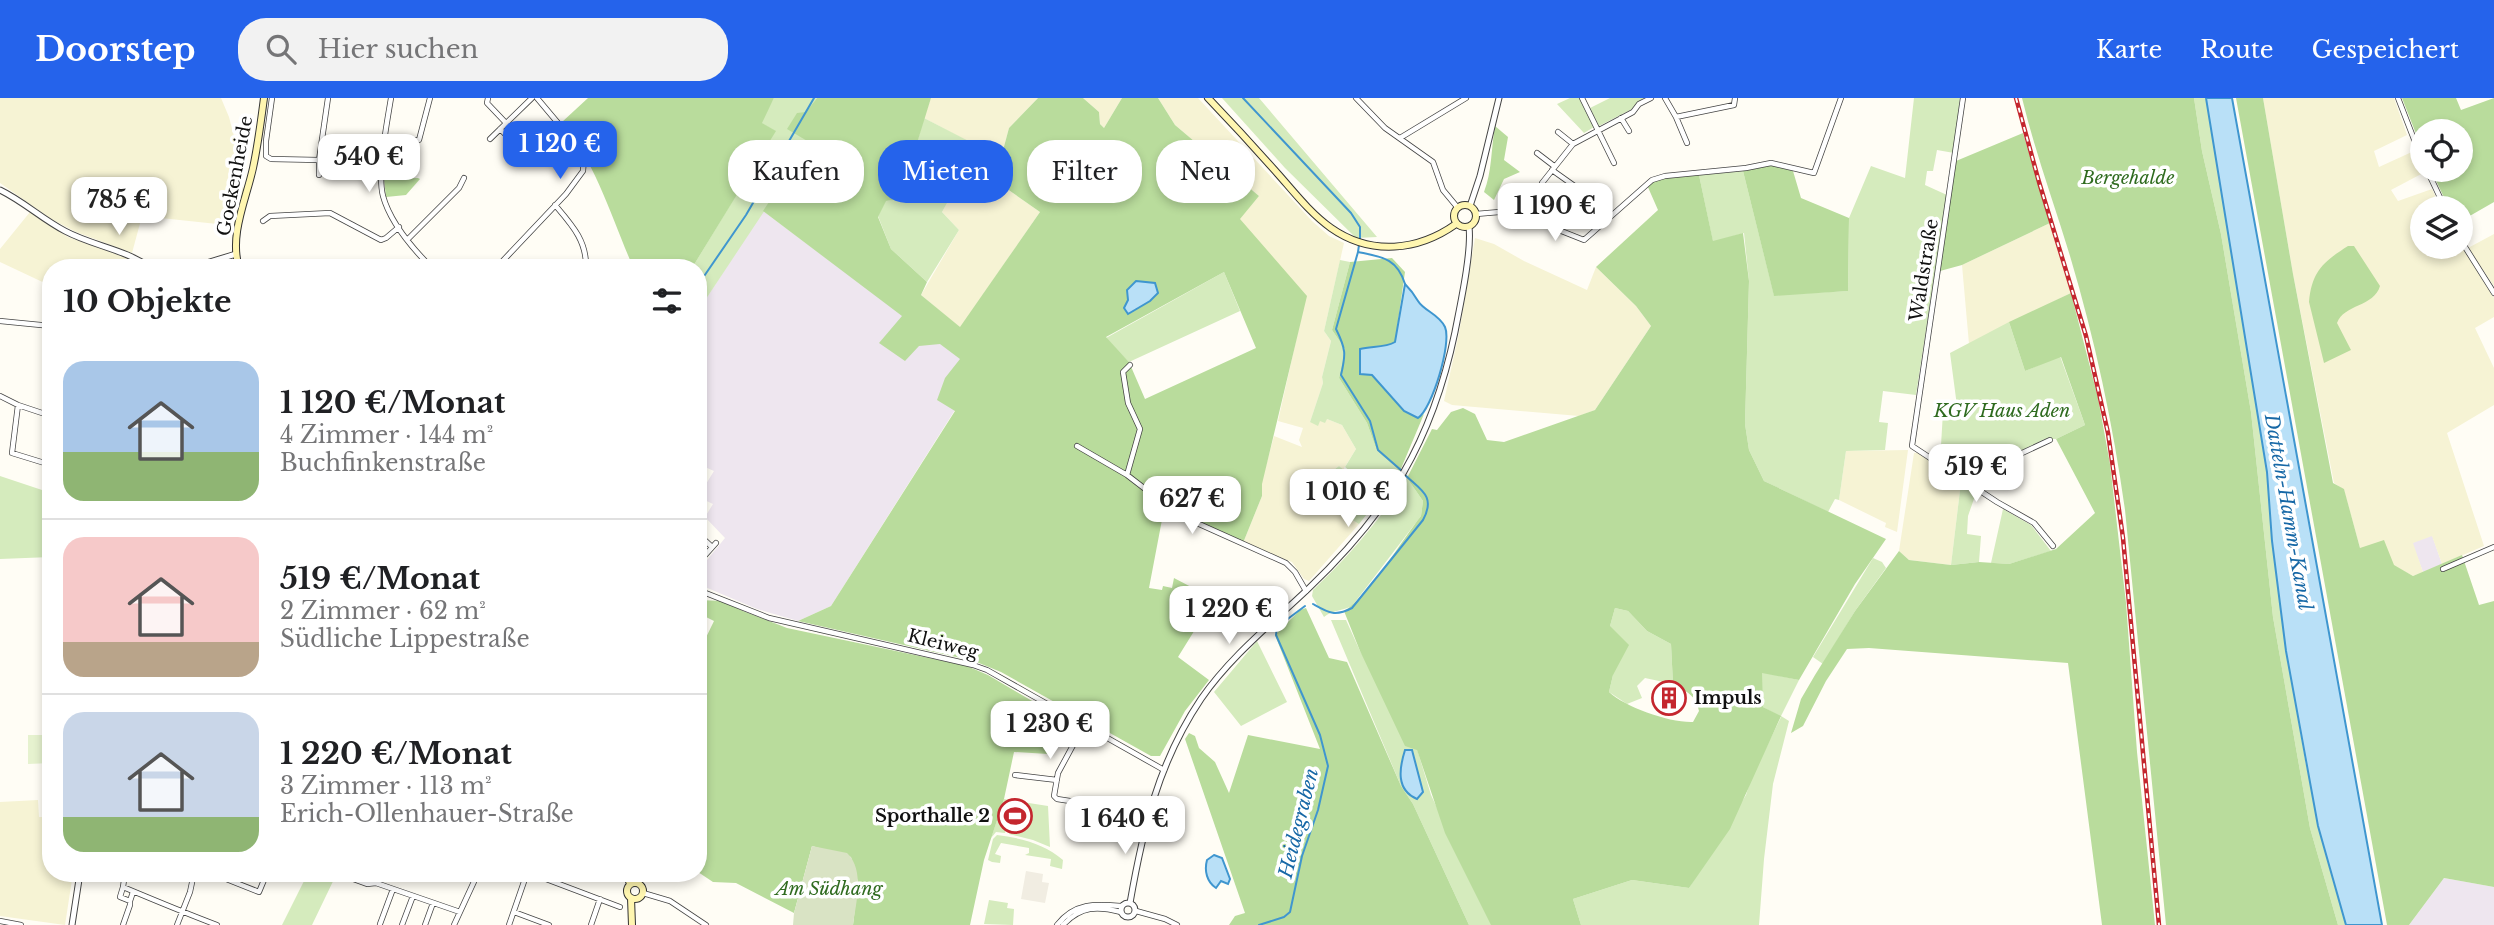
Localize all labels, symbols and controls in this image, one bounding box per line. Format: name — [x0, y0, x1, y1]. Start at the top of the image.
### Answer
search box — [238, 18, 728, 81]
text: Doorstep — [35, 29, 196, 70]
icon: search — [262, 30, 300, 68]
text: Hier suchen — [318, 33, 479, 65]
text: Karte — [2096, 35, 2162, 64]
text: Route — [2200, 35, 2274, 64]
text: Gespeichert — [2312, 35, 2459, 64]
street label: Goekenheide — [213, 114, 257, 238]
map controls — [2410, 119, 2473, 259]
button: locate — [2410, 119, 2473, 182]
pin: 1 120 € — [495, 122, 625, 181]
text: 1 120 € — [519, 130, 601, 158]
pin: 540 € — [320, 134, 418, 194]
chip: Kaufen — [728, 140, 864, 203]
chip: Mieten — [878, 140, 1013, 203]
chip: Filter — [1027, 140, 1142, 203]
chip: Neu — [1156, 140, 1255, 203]
text: 540 € — [334, 143, 404, 171]
park label: Bergehalde — [2081, 167, 2174, 189]
pin: 785 € — [70, 178, 168, 237]
pin: 1 190 € — [1490, 184, 1620, 243]
text: 785 € — [87, 186, 151, 214]
text: 1 190 € — [1514, 192, 1596, 220]
button: layers — [2410, 196, 2473, 259]
street label: Waldstraße — [1905, 217, 1943, 324]
icon: filters — [648, 282, 686, 320]
text: 10 Objekte — [63, 283, 232, 320]
text: 1 120 €/Monat — [280, 384, 505, 421]
icon: home — [119, 389, 203, 473]
park label: KGV Haus Aden — [1933, 400, 2070, 422]
water label: Datteln-Hamm-Kanal — [2260, 411, 2317, 612]
text: 4 Zimmer · 144 m² — [280, 421, 493, 449]
pin: 519 € — [1927, 444, 2025, 504]
text: Buchfinkenstraße — [280, 449, 486, 477]
text: 519 € — [1945, 453, 2007, 481]
pin: 1 010 € — [1283, 470, 1413, 529]
pin: 627 € — [1143, 476, 1241, 536]
text: 1 010 € — [1306, 478, 1390, 506]
text: 627 € — [1159, 485, 1225, 513]
text: 519 €/Monat — [280, 560, 480, 597]
icon: home — [119, 565, 203, 649]
pin: 1 220 € — [1164, 587, 1294, 646]
text: 1 220 € — [1185, 595, 1273, 623]
text: 2 Zimmer · 62 m² — [280, 597, 486, 625]
text: Südliche Lippestraße — [280, 625, 530, 653]
street label: Kleiweg — [905, 625, 981, 663]
building icon: Impuls — [1650, 679, 1688, 717]
place label: Impuls — [1694, 687, 1762, 709]
pin: 1 230 € — [985, 702, 1115, 761]
text: 1 230 € — [1007, 710, 1093, 738]
text: 1 220 €/Monat — [280, 735, 512, 772]
icon: home — [119, 740, 203, 824]
water label: Heidegraben — [1274, 766, 1323, 881]
text: 3 Zimmer · 113 m² — [280, 772, 492, 800]
pin: 1 640 € — [1060, 796, 1190, 856]
sports icon: Sporthalle 2 — [996, 797, 1034, 835]
text: Erich-Ollenhauer-Straße — [280, 800, 574, 828]
place label: Sporthalle 2 — [875, 805, 990, 827]
text: 1 640 € — [1081, 805, 1169, 833]
park label: Am Südhang — [774, 878, 883, 900]

